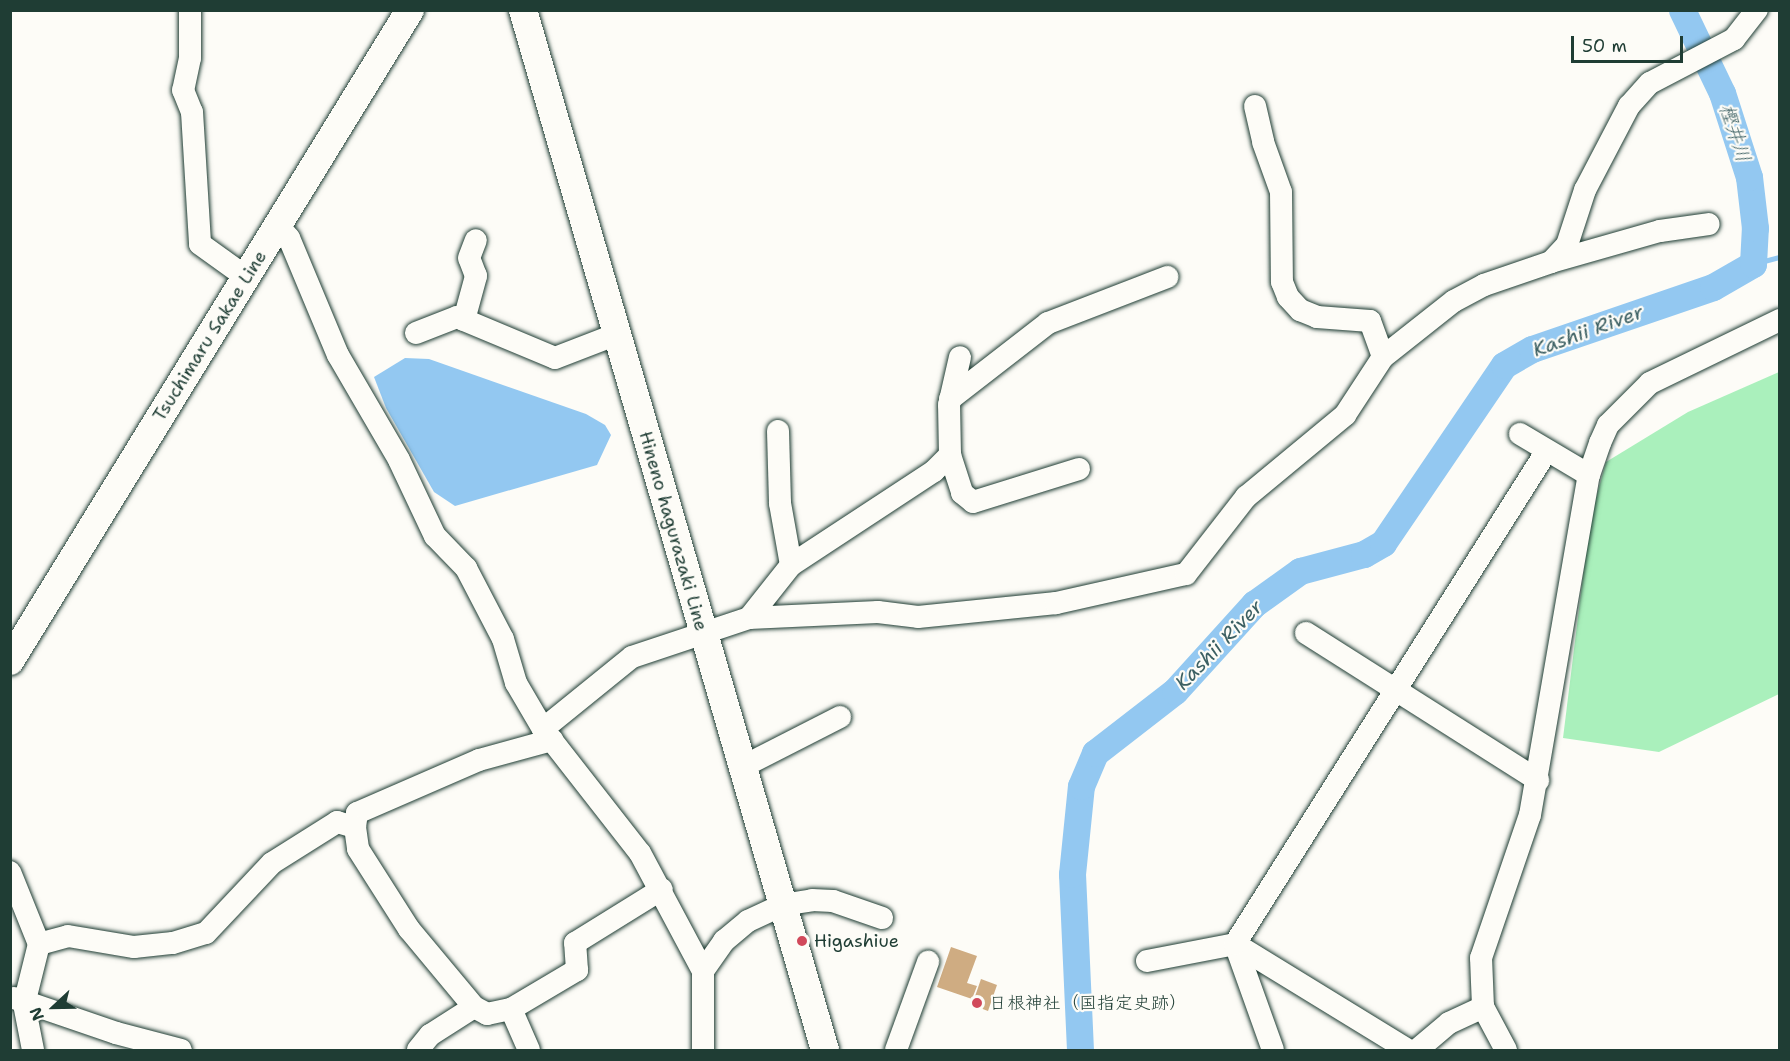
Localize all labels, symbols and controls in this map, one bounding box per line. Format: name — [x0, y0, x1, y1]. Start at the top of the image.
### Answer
scale bar — [1574, 24, 1686, 62]
text: 50 m — [1582, 34, 1627, 58]
water label: 樫井川 — [1714, 101, 1756, 165]
street label: Tsuchimaru Sakae Line — [149, 247, 271, 425]
water label: Kashii River — [1529, 300, 1647, 362]
street label: Hineno hagurazaki Line — [634, 429, 712, 633]
water label: Kashii River — [1170, 595, 1268, 695]
place label: Higashiue — [814, 930, 899, 952]
marker: Higashiue — [795, 934, 809, 948]
north arrow — [24, 977, 84, 1037]
place label: 日根神社（国指定史跡） — [989, 992, 1187, 1014]
marker: 日根神社（国指定史跡） — [970, 996, 984, 1010]
text: N — [25, 1004, 49, 1024]

